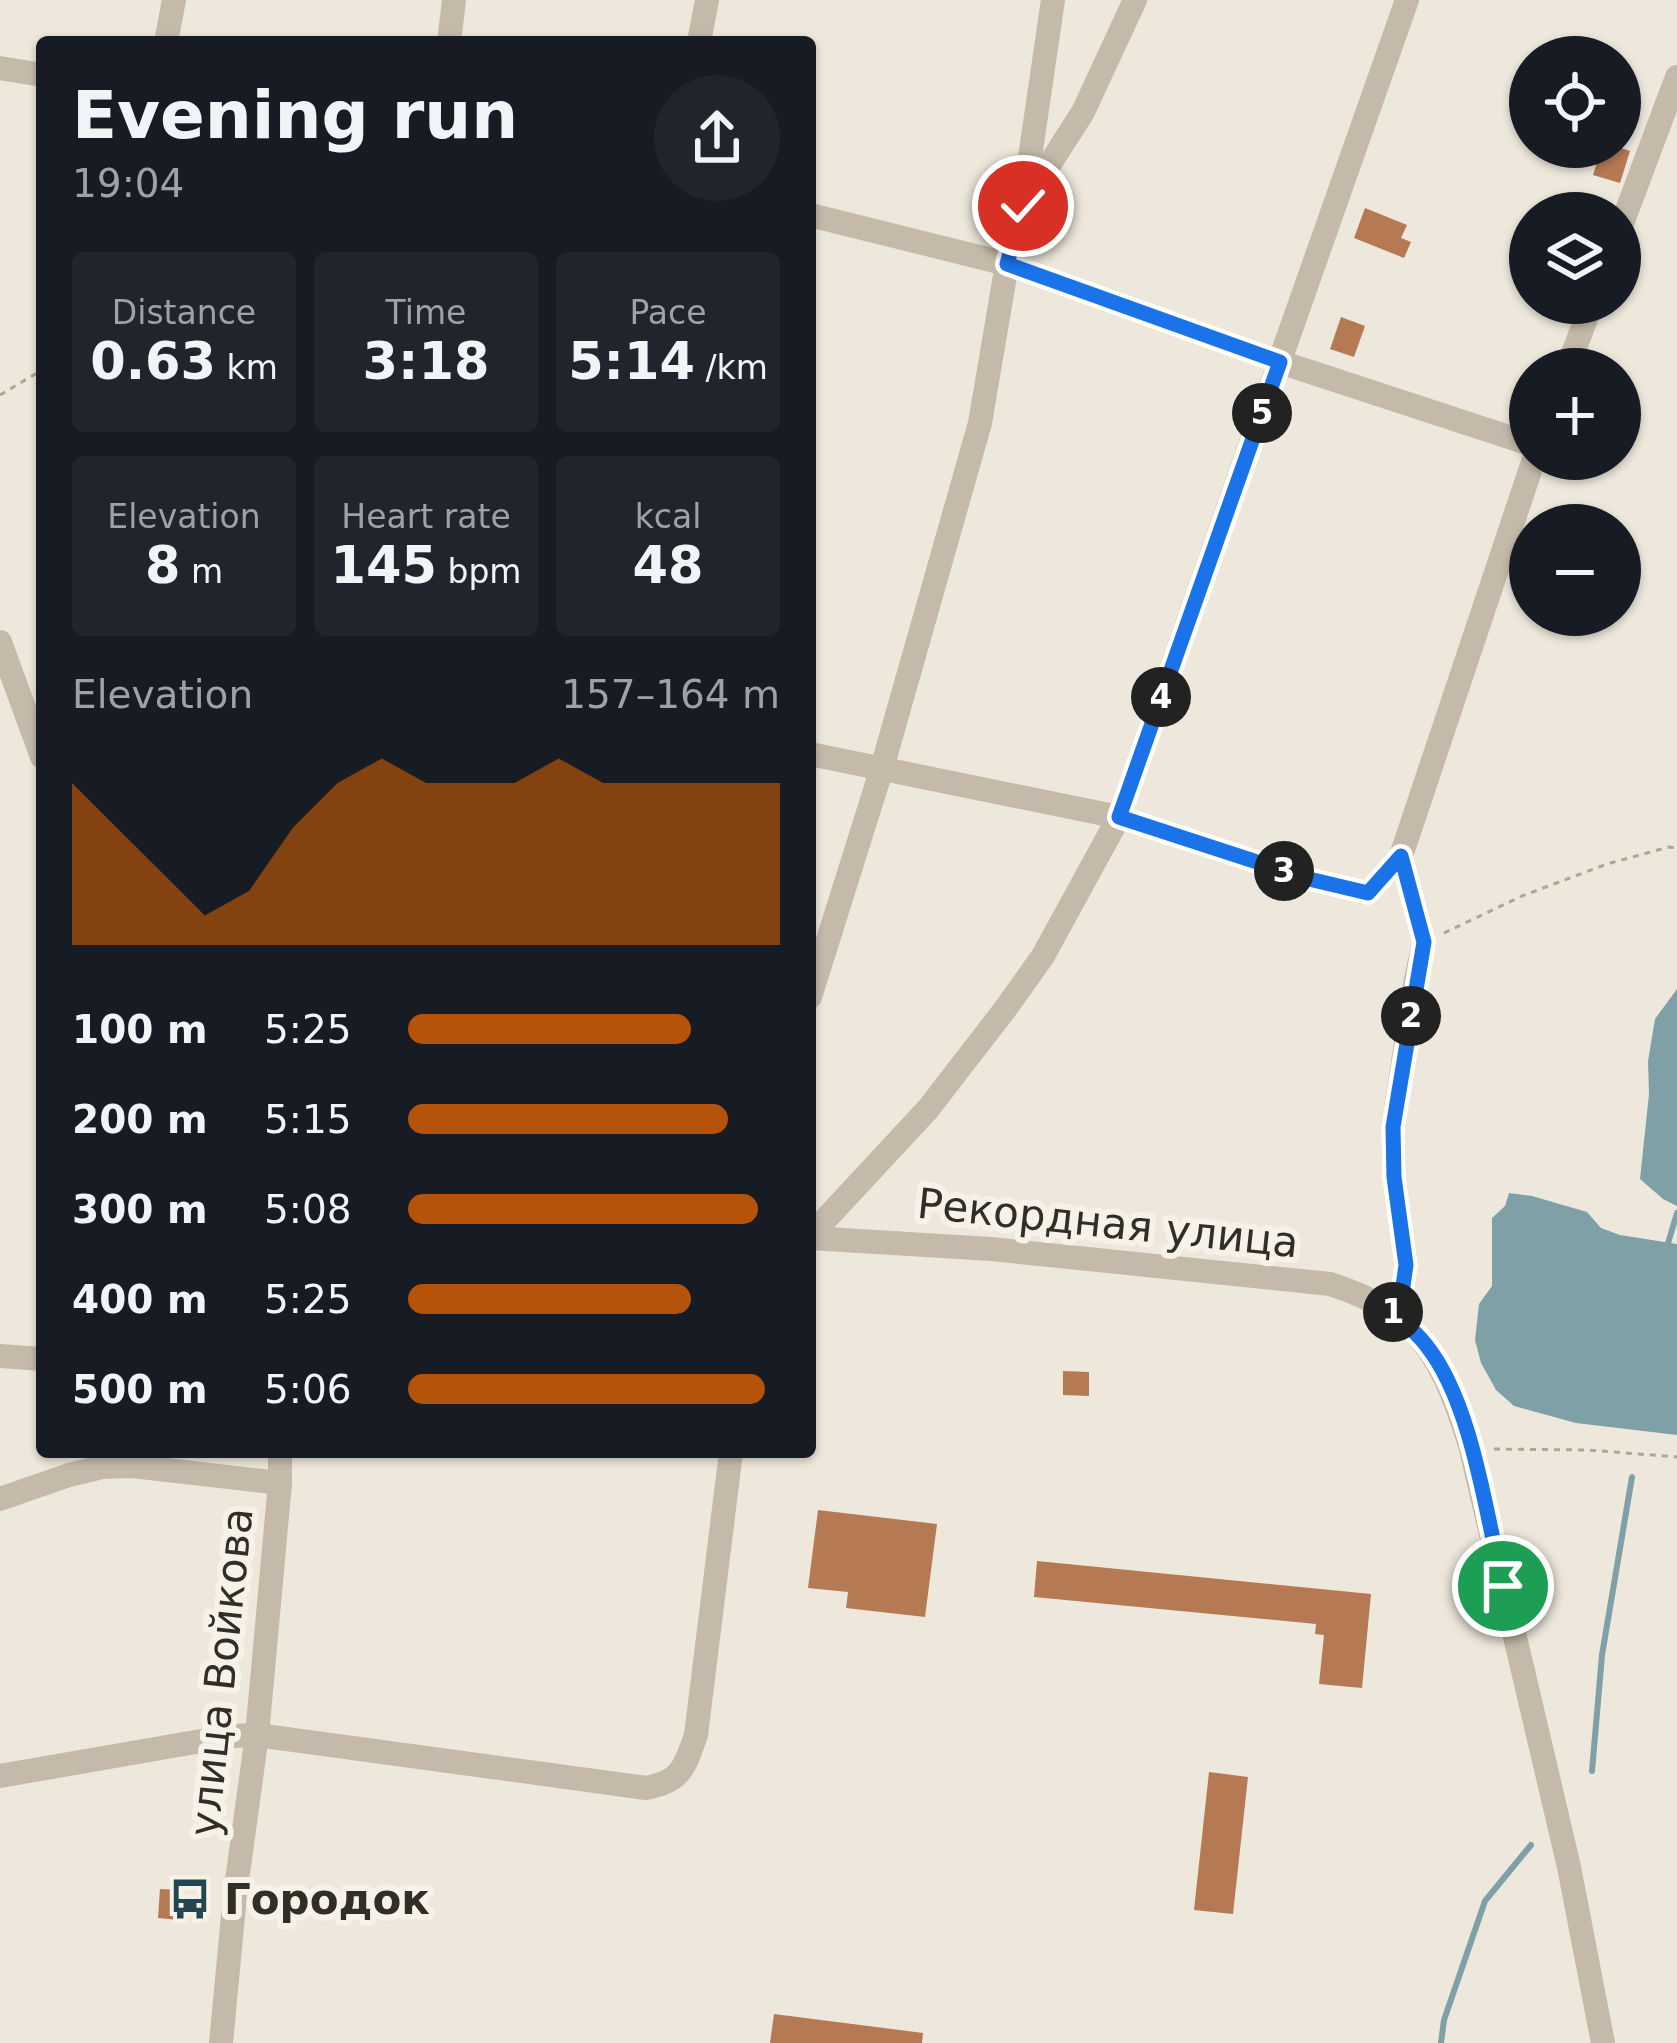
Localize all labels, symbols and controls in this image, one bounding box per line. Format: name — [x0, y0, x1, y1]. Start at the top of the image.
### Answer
map controls — [1509, 36, 1641, 636]
button: locate — [1509, 36, 1641, 168]
button: share — [654, 75, 780, 201]
text: Evening run — [72, 77, 518, 154]
pin — [972, 155, 1074, 257]
text: 19:04 — [72, 161, 184, 206]
icon: check — [990, 173, 1056, 239]
button: layers — [1509, 192, 1641, 324]
text: Distance — [112, 293, 256, 332]
text: Time — [386, 293, 466, 332]
text: Pace — [629, 293, 707, 332]
text: 0.63 — [90, 332, 216, 391]
text: 3:18 — [363, 332, 489, 391]
text: 5:14 — [568, 332, 695, 391]
text: km — [216, 348, 278, 387]
text: /km — [695, 348, 768, 387]
button: + — [1509, 348, 1641, 480]
pin: 5 — [1232, 383, 1292, 443]
text: 5 — [1251, 393, 1273, 432]
text: Elevation — [107, 497, 261, 536]
text: Heart rate — [341, 497, 511, 536]
text: kcal — [635, 497, 701, 536]
button: − — [1509, 504, 1641, 636]
text: 8 — [145, 536, 180, 595]
text: 145 — [331, 536, 437, 595]
text: 48 — [633, 536, 703, 595]
text: m — [180, 552, 223, 591]
text: bpm — [437, 552, 522, 591]
pin: 4 — [1131, 667, 1191, 727]
text: Elevation — [72, 672, 253, 717]
text: 157–164 m — [561, 672, 780, 717]
text: 4 — [1150, 677, 1172, 716]
pin: 3 — [1254, 841, 1314, 901]
text: 3 — [1273, 851, 1295, 890]
pin: 2 — [1381, 986, 1441, 1046]
text: 2 — [1400, 996, 1422, 1035]
text: 100 m — [72, 1007, 208, 1052]
text: 5:25 — [264, 1007, 352, 1052]
text: 200 m — [72, 1097, 208, 1142]
text: 5:15 — [264, 1097, 352, 1142]
street label: Рекордная улица — [915, 1179, 1301, 1267]
text: 300 m — [72, 1187, 208, 1232]
text: 5:08 — [264, 1187, 352, 1232]
text: 400 m — [72, 1277, 208, 1322]
text: 5:25 — [264, 1277, 352, 1322]
pin: 1 — [1363, 1282, 1423, 1342]
text: 1 — [1382, 1292, 1404, 1331]
text: 500 m — [72, 1367, 208, 1412]
text: 5:06 — [264, 1367, 352, 1412]
street label: улица Войкова — [179, 1505, 263, 1839]
pin — [1452, 1535, 1554, 1637]
icon: arrive — [1470, 1553, 1536, 1619]
place label: Городок — [224, 1875, 430, 1924]
bus stop icon: Городок — [167, 1876, 213, 1922]

